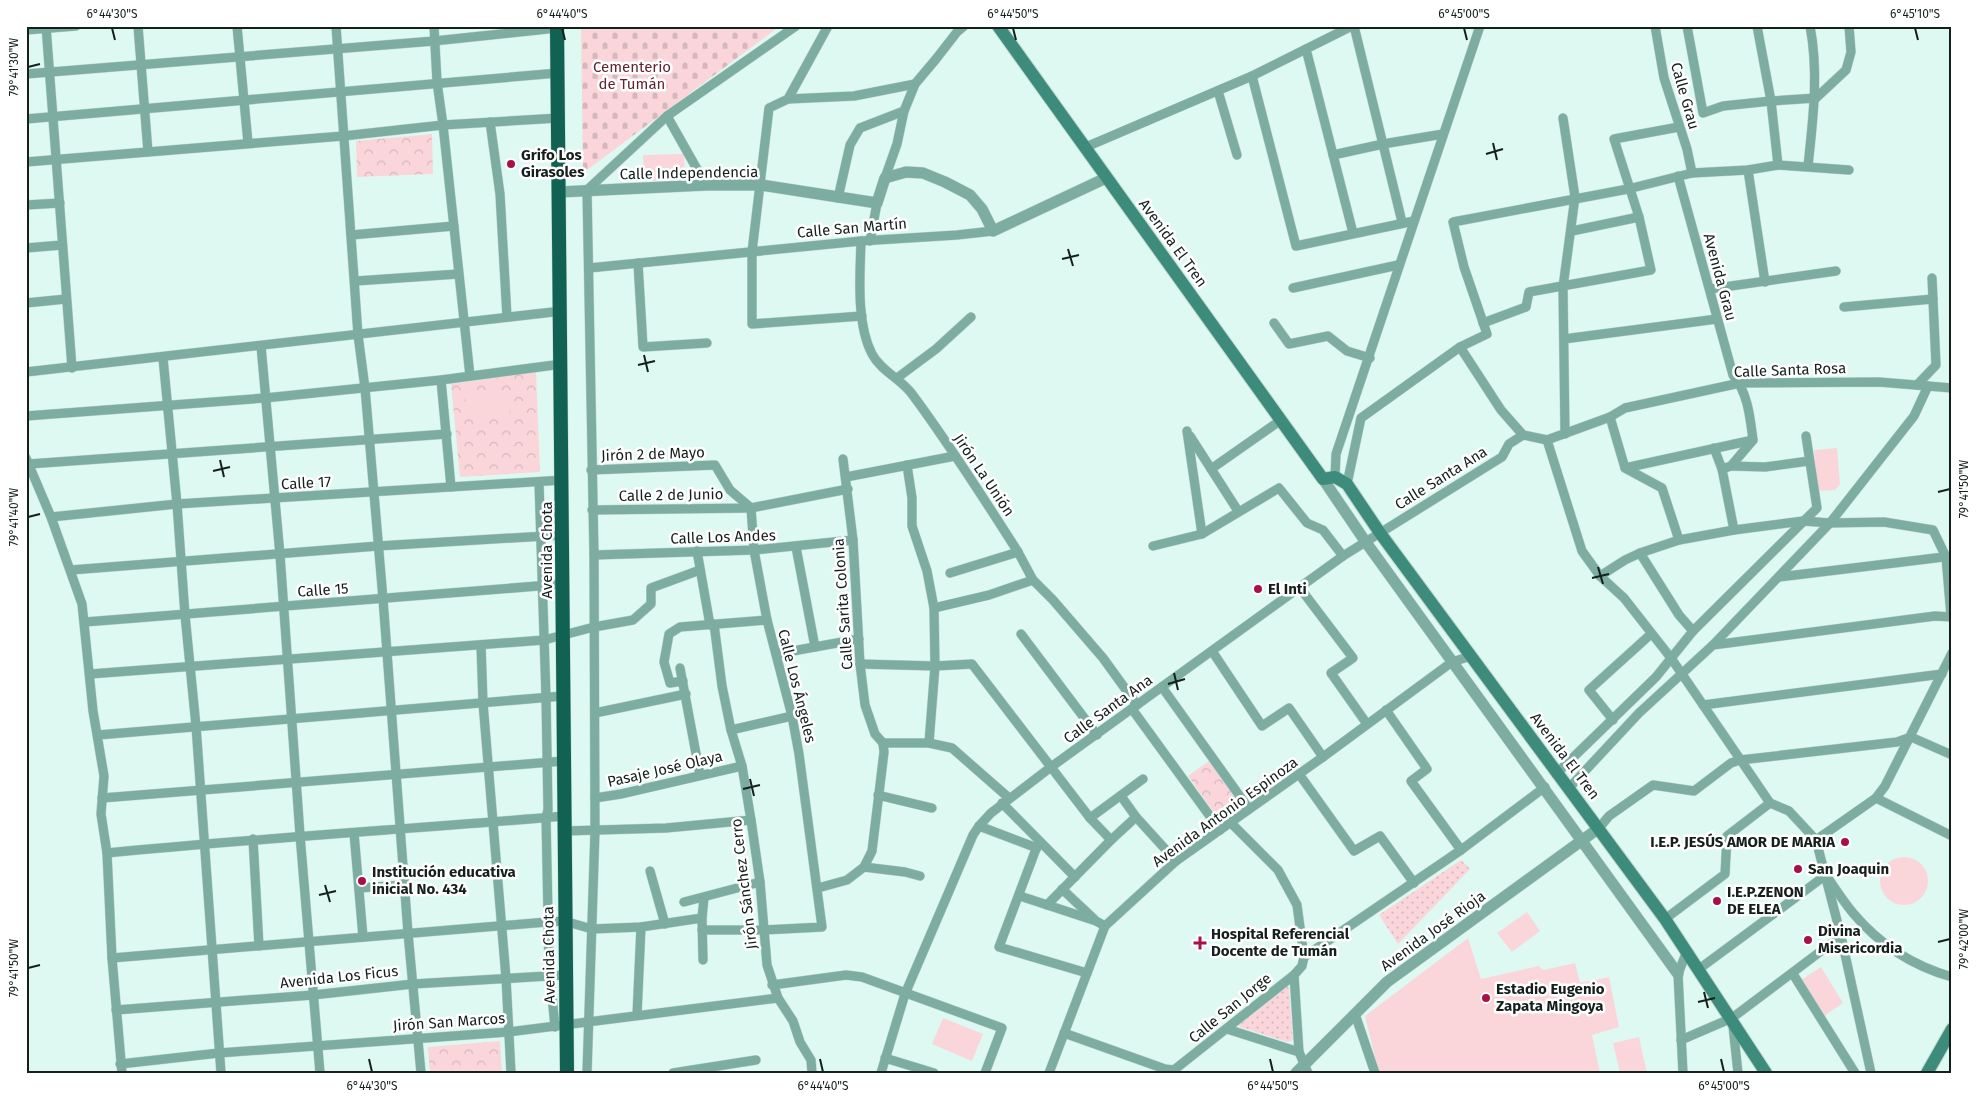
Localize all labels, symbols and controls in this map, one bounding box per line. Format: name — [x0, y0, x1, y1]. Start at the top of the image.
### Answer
text: 6°44'30"S — [86, 7, 138, 21]
text: 6°44'40"S — [536, 7, 588, 21]
text: 6°44'50"S — [987, 7, 1039, 21]
text: 6°45'00"S — [1438, 7, 1490, 21]
text: 6°45'10"S — [1890, 7, 1941, 21]
text: 79°41'30"W — [7, 38, 21, 96]
park label: Cementerio de Tumán — [593, 58, 671, 93]
street label: Calle Grau — [1667, 60, 1703, 132]
place label: Grifo Los Girasoles — [521, 146, 584, 181]
marker: Grifo Los Girasoles — [505, 158, 517, 170]
street label: Calle Independencia — [619, 163, 759, 183]
street label: Avenida El Tren — [1135, 196, 1211, 290]
street label: Calle San Martín — [796, 214, 908, 242]
street label: Avenida Grau — [1700, 231, 1740, 323]
street label: Calle Santa Rosa — [1734, 359, 1846, 381]
street label: Jirón La Unión — [950, 430, 1018, 520]
street label: Calle Santa Ana — [1392, 442, 1490, 514]
street label: Jirón 2 de Mayo — [601, 443, 705, 465]
text: 79°41'50"W — [1957, 460, 1971, 518]
street label: Calle 17 — [280, 473, 332, 493]
street label: Calle 2 de Junio — [618, 485, 724, 505]
text: 79°41'40"W — [7, 488, 21, 546]
street label: Avenida Chota — [538, 501, 556, 599]
street label: Calle Los Andes — [670, 526, 776, 548]
street label: Calle Sarita Colonia — [829, 538, 857, 670]
street label: Calle 15 — [297, 579, 349, 601]
place label: El Inti — [1268, 580, 1307, 598]
marker: El Inti — [1252, 583, 1264, 595]
street label: Calle Los Ángeles — [774, 627, 820, 745]
street label: Calle Santa Ana — [1060, 671, 1156, 747]
street label: Avenida El Tren — [1526, 709, 1604, 803]
street label: Pasaje José Olaya — [606, 747, 724, 791]
street label: Avenida Antonio Espinoza — [1149, 753, 1301, 871]
street label: Jirón Sánchez Cerro — [727, 818, 761, 950]
place label: I.E.P. JESÚS AMOR DE MARIA — [1650, 833, 1836, 851]
marker: I.E.P. JESÚS AMOR DE MARIA — [1839, 836, 1851, 848]
place label: San Joaquin — [1808, 860, 1889, 878]
place label: Institución educativa inicial No. 434 — [372, 863, 516, 898]
marker: San Joaquin — [1792, 863, 1804, 875]
marker: Institución educativa inicial No. 434 — [356, 875, 368, 887]
place label: I.E.P.ZENON DE ELEA — [1727, 883, 1804, 918]
street label: Avenida José Rioja — [1377, 887, 1489, 975]
marker: I.E.P.ZENON DE ELEA — [1711, 895, 1723, 907]
street label: Avenida Chota — [539, 906, 559, 1004]
text: 79°42'00"W — [1957, 909, 1971, 969]
place label: Divina Misericordia — [1818, 922, 1902, 957]
place label: Hospital Referencial Docente de Tumán — [1211, 925, 1350, 960]
marker: Divina Misericordia — [1802, 934, 1814, 946]
marker: Hospital Referencial Docente de Tumán — [1193, 936, 1207, 950]
text: 79°41'50"W — [7, 939, 21, 997]
street label: Avenida Los Ficus — [279, 962, 399, 992]
street label: Calle San Jorge — [1185, 969, 1275, 1047]
place label: Estadio Eugenio Zapata Mingoya — [1496, 980, 1605, 1015]
marker: Estadio Eugenio Zapata Mingoya — [1480, 992, 1492, 1004]
street label: Jirón San Marcos — [392, 1009, 506, 1035]
text: 6°44'30"S — [346, 1079, 398, 1093]
text: 6°44'40"S — [797, 1079, 849, 1093]
text: 6°44'50"S — [1247, 1079, 1299, 1093]
text: 6°45'00"S — [1698, 1079, 1750, 1093]

